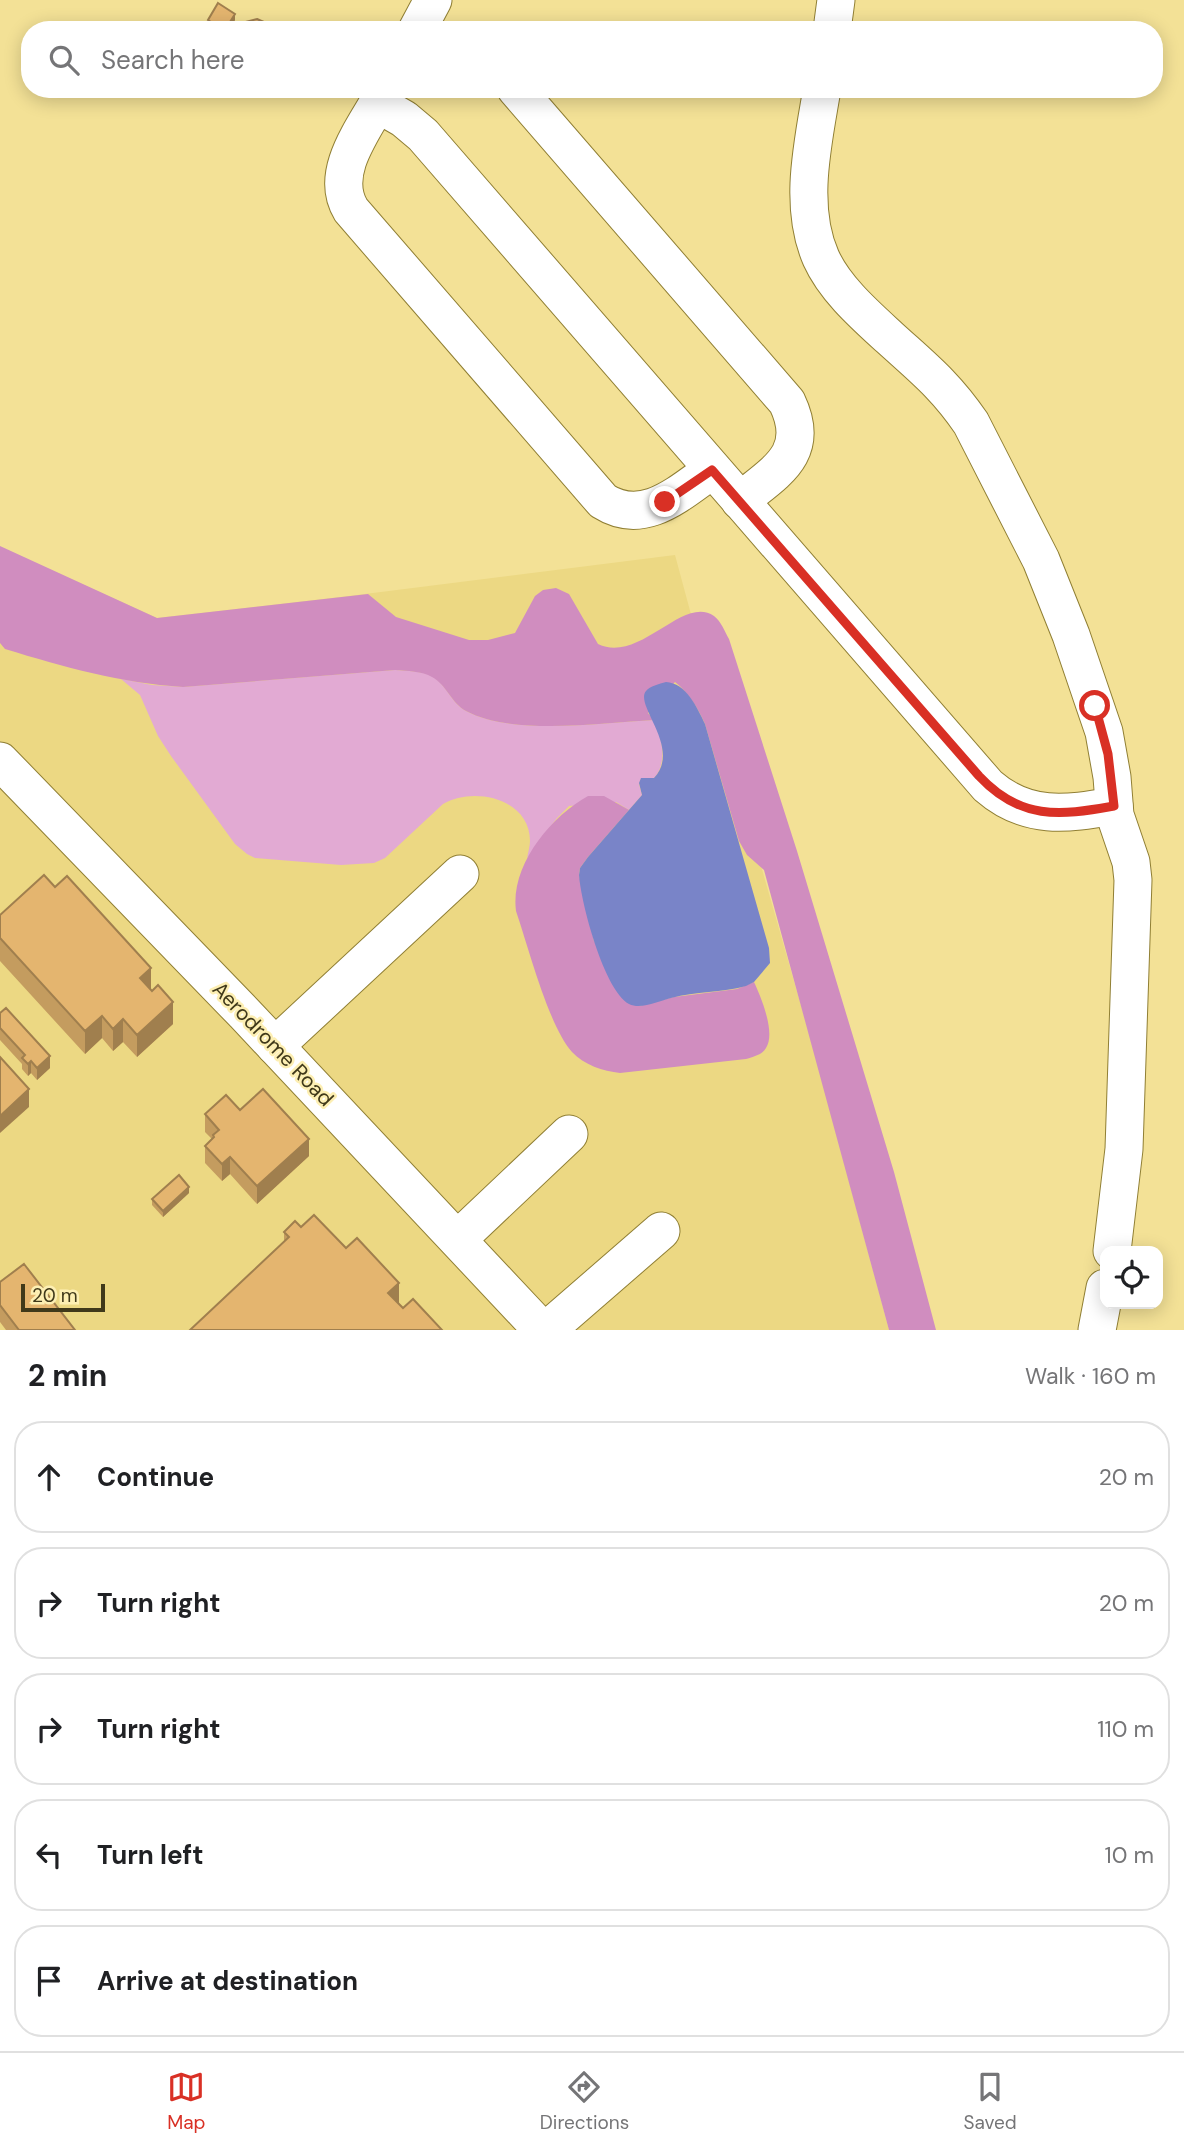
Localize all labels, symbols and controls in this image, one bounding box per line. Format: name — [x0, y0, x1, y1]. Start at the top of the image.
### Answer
search box — [21, 21, 1163, 98]
icon: search — [45, 41, 83, 79]
text: Search here — [101, 43, 244, 77]
route end — [649, 486, 680, 517]
route start — [1079, 690, 1110, 721]
street label: Aerodrome Road — [206, 976, 340, 1112]
map controls — [1100, 1246, 1163, 1309]
button: locate — [1100, 1246, 1163, 1309]
scale bar — [21, 1281, 105, 1313]
text: 20 m — [32, 1283, 78, 1308]
text: 2 min — [28, 1356, 107, 1395]
text: Walk · 160 m — [1025, 1361, 1156, 1391]
icon: ahead — [30, 1458, 68, 1496]
text: Continue — [97, 1460, 214, 1494]
text: 20 m — [1099, 1462, 1154, 1492]
icon: right — [30, 1584, 68, 1622]
text: Turn right — [97, 1586, 221, 1620]
text: 20 m — [1099, 1588, 1154, 1618]
icon: right — [30, 1710, 68, 1748]
text: Turn right — [97, 1712, 221, 1746]
text: 110 m — [1097, 1714, 1154, 1744]
icon: left — [30, 1836, 68, 1874]
text: Turn left — [97, 1838, 204, 1872]
text: 10 m — [1104, 1840, 1154, 1870]
icon: arrive — [30, 1962, 68, 2000]
text: Arrive at destination — [97, 1964, 358, 1998]
tab: Map — [167, 2068, 205, 2135]
tab: Directions — [540, 2068, 629, 2135]
tab: Saved — [964, 2068, 1017, 2135]

